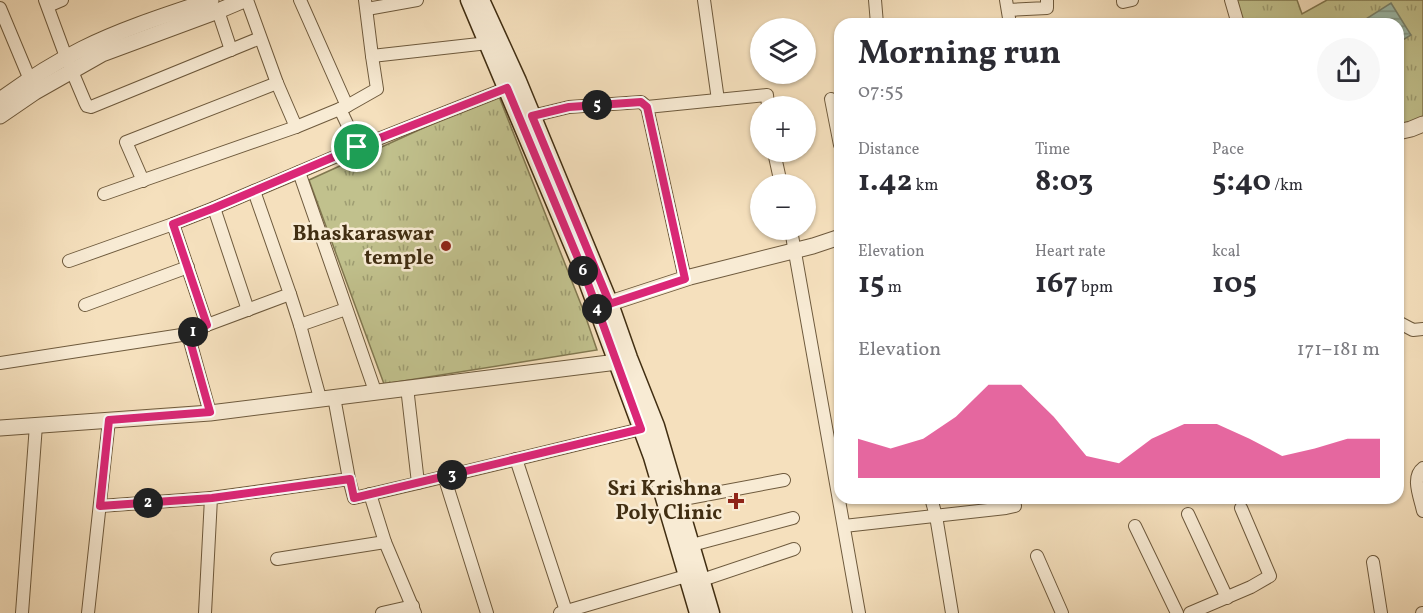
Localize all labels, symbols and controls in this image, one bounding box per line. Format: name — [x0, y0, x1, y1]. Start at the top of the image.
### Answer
map controls — [750, 18, 816, 240]
button: layers — [750, 18, 816, 84]
text: Morning run — [858, 32, 1061, 78]
button: share — [1317, 38, 1380, 101]
text: 07:55 — [858, 78, 904, 106]
pin: 5 — [582, 90, 612, 120]
text: 5 — [593, 94, 601, 116]
button: + — [750, 96, 816, 162]
pin — [331, 121, 382, 172]
icon: arrive — [340, 130, 373, 163]
text: Distance — [858, 139, 919, 161]
text: Time — [1035, 139, 1070, 161]
text: Pace — [1212, 139, 1244, 161]
text: 1.42 — [858, 161, 912, 203]
text: 8:03 — [1035, 161, 1093, 203]
text: 5:40 — [1212, 161, 1271, 203]
button: − — [750, 174, 816, 240]
text: km — [912, 175, 938, 197]
text: /km — [1271, 175, 1303, 197]
place label: Bhaskaraswar temple — [293, 220, 434, 273]
marker: Bhaskaraswar temple — [439, 239, 453, 253]
text: Elevation — [858, 241, 925, 263]
text: Heart rate — [1035, 241, 1106, 263]
text: kcal — [1212, 241, 1240, 263]
pin: 6 — [568, 256, 598, 286]
text: 6 — [579, 260, 587, 282]
text: 15 — [858, 263, 885, 305]
text: 167 — [1035, 263, 1078, 305]
text: 105 — [1212, 263, 1257, 305]
text: m — [885, 277, 902, 299]
text: bpm — [1078, 277, 1113, 299]
pin: 4 — [582, 294, 612, 324]
text: 4 — [592, 298, 602, 320]
pin: 1 — [178, 317, 208, 347]
text: 1 — [190, 321, 196, 343]
text: Elevation — [858, 336, 941, 364]
text: 171–181 m — [1297, 336, 1380, 364]
pin: 3 — [437, 460, 467, 490]
text: 3 — [448, 464, 456, 486]
place label: Sri Krishna Poly Clinic — [607, 475, 722, 528]
pin: 2 — [133, 488, 163, 518]
text: 2 — [144, 492, 152, 514]
marker: Sri Krishna Poly Clinic — [727, 492, 745, 510]

